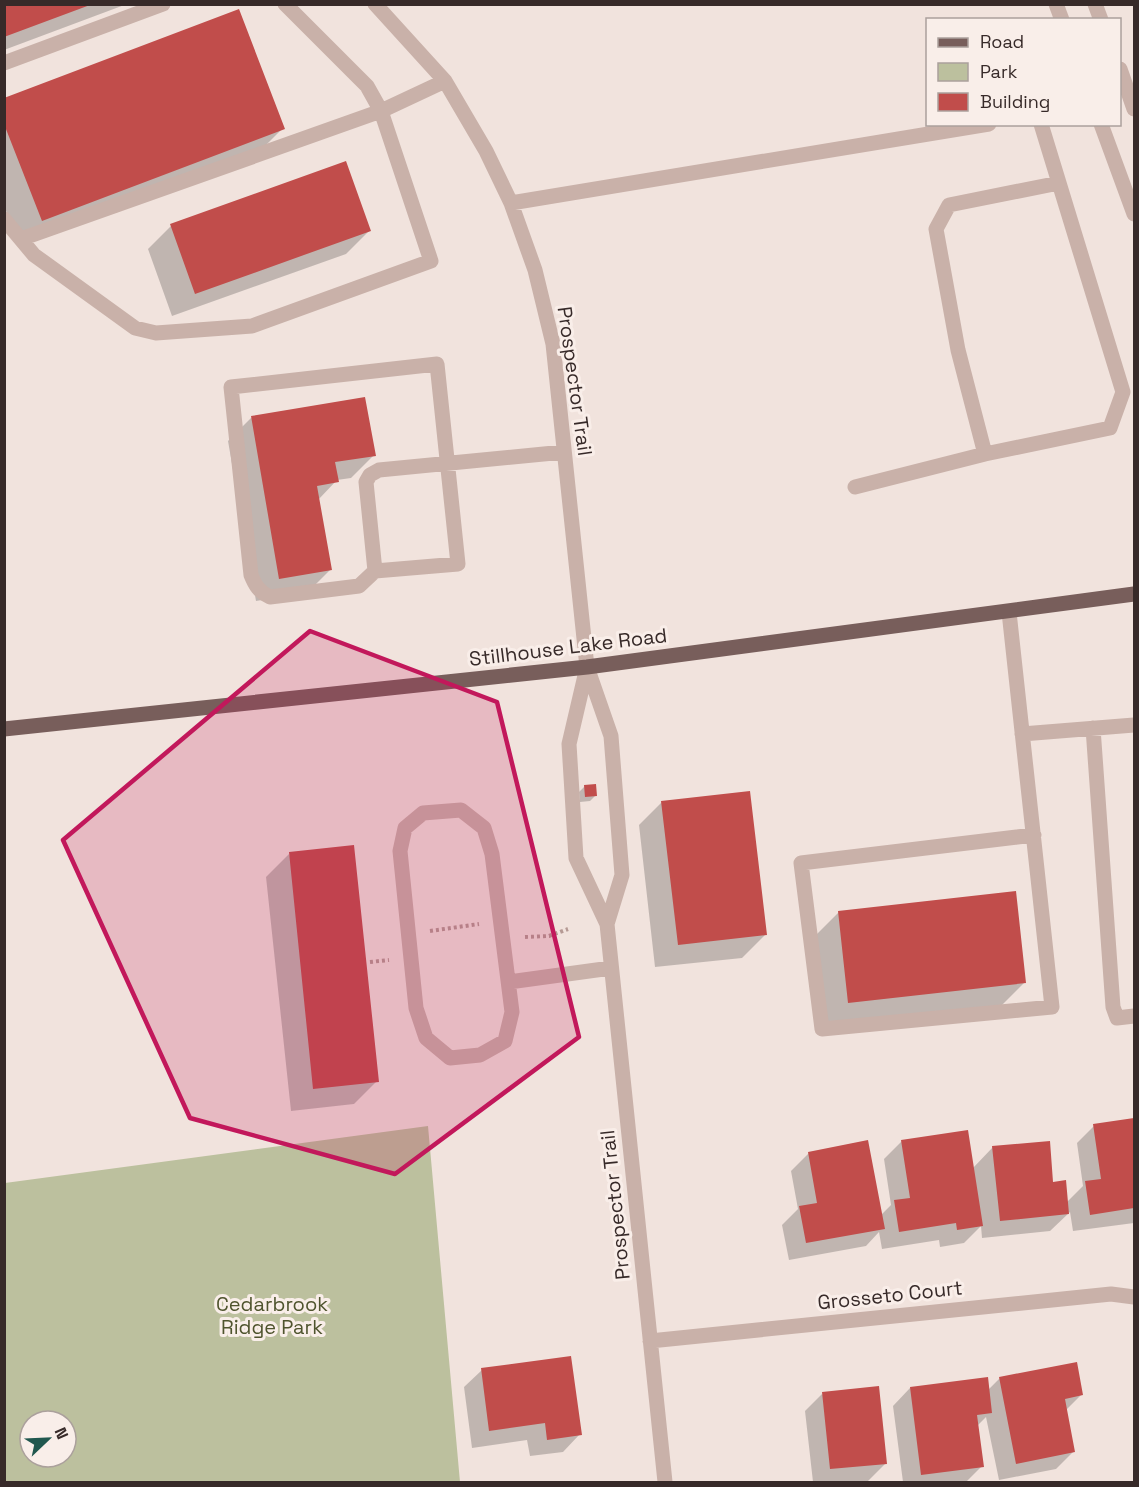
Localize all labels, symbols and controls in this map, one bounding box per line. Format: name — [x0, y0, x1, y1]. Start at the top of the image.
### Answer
legend — [926, 18, 1121, 126]
text: Road — [980, 30, 1024, 53]
text: Park — [980, 60, 1018, 83]
text: Building — [980, 90, 1050, 113]
street label: Prospector Trail — [552, 305, 598, 457]
street label: Stillhouse Lake Road — [468, 622, 668, 672]
street label: Prospector Trail — [594, 1129, 636, 1281]
street label: Grosseto Court — [816, 1274, 964, 1316]
park label: Cedarbrook Ridge Park — [216, 1291, 328, 1340]
north arrow — [18, 1409, 78, 1469]
text: N — [50, 1424, 73, 1442]

